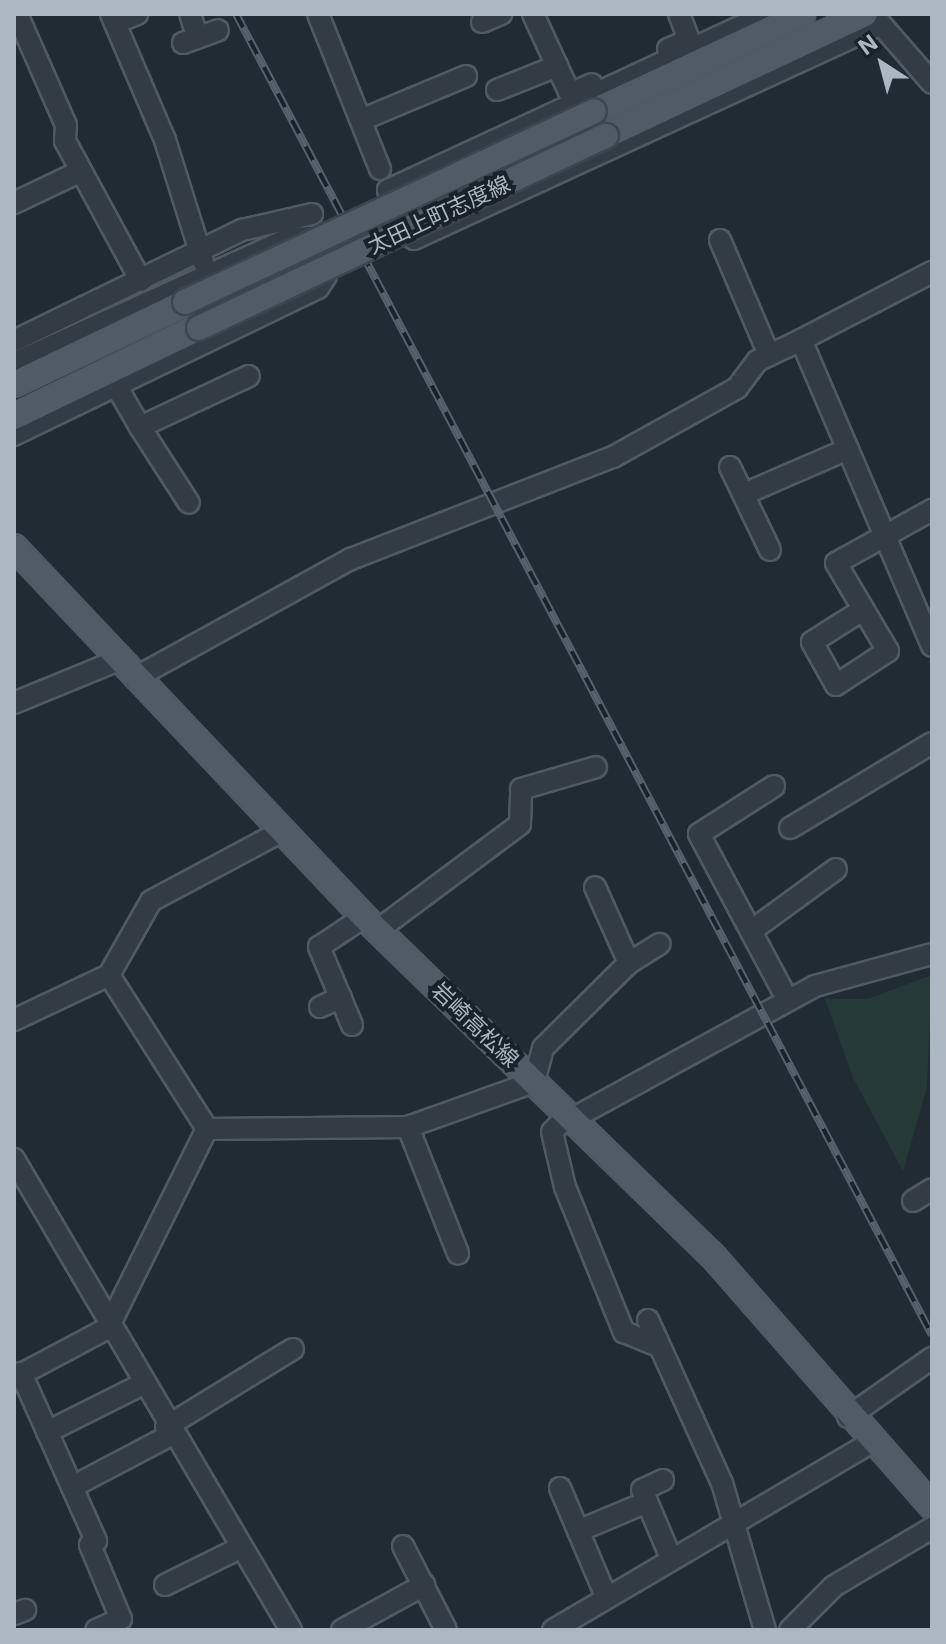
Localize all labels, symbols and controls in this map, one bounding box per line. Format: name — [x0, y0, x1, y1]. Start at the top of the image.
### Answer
north arrow — [842, 24, 922, 104]
text: N — [853, 29, 882, 60]
street label: 太田上町志度線 — [364, 170, 514, 260]
street label: 岩崎高松線 — [426, 977, 524, 1073]

